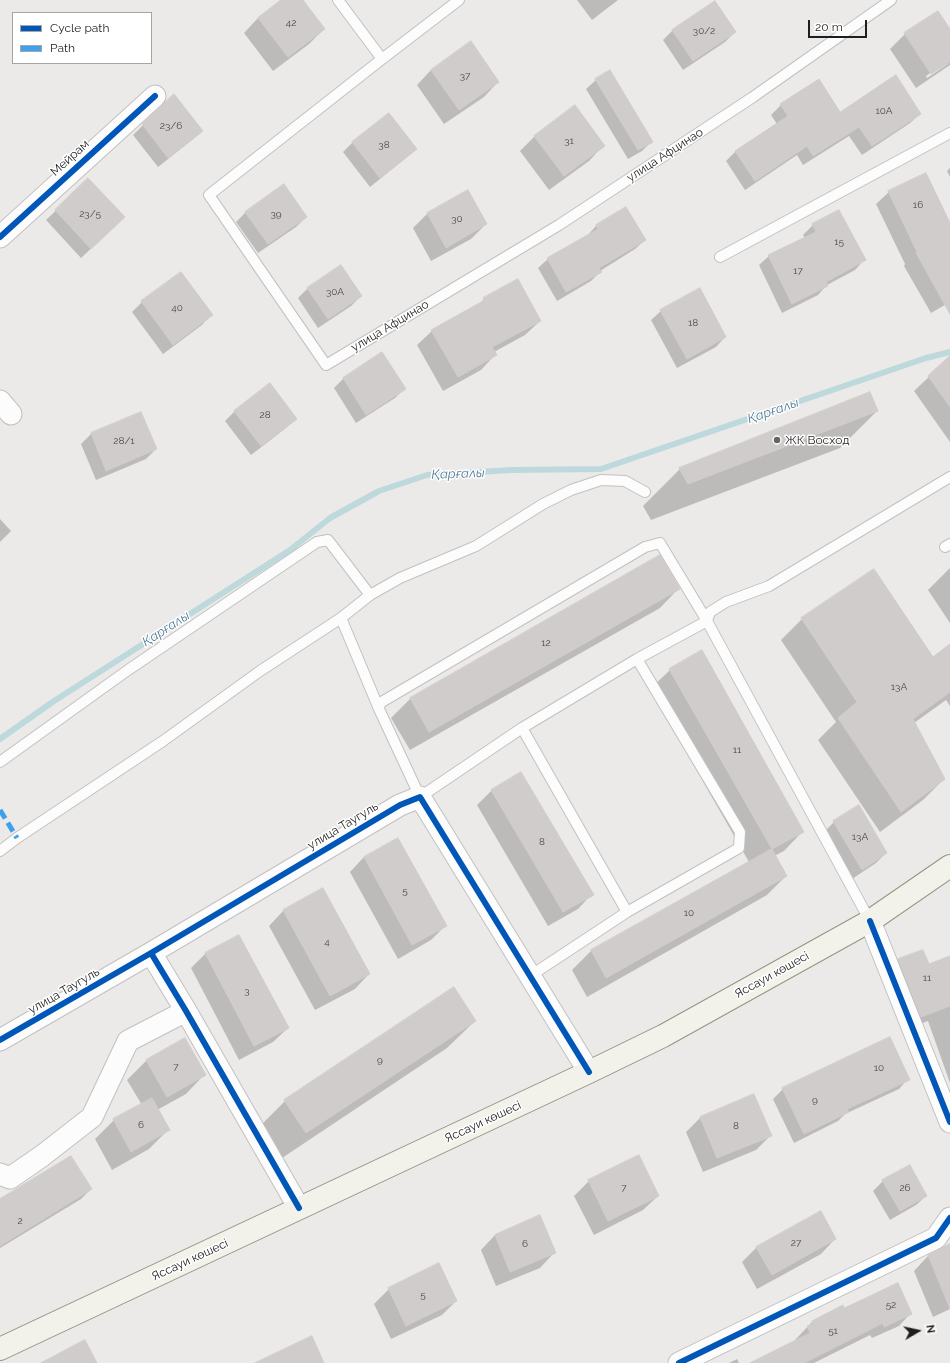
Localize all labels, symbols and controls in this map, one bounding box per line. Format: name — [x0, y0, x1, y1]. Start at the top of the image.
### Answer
legend — [12, 12, 152, 64]
scale bar — [810, 12, 869, 38]
house number: 42 — [286, 17, 296, 29]
text: 20 m — [815, 20, 843, 34]
text: Cycle path — [50, 21, 109, 35]
house number: 30/2 — [693, 25, 715, 37]
text: Path — [50, 41, 75, 55]
house number: 37 — [460, 70, 470, 82]
house number: 10А — [876, 105, 892, 117]
house number: 23/6 — [160, 120, 182, 132]
street label: улица Афцинао — [624, 125, 706, 185]
house number: 31 — [564, 135, 574, 147]
street label: Мейрам — [48, 137, 92, 179]
house number: 38 — [378, 139, 390, 151]
house number: 16 — [913, 199, 923, 211]
house number: 23/5 — [79, 208, 101, 220]
house number: 39 — [270, 208, 282, 220]
house number: 30 — [451, 213, 463, 225]
house number: 15 — [834, 236, 844, 248]
house number: 17 — [793, 265, 803, 277]
house number: 30А — [326, 286, 344, 298]
street label: улица Афцинао — [349, 297, 431, 355]
house number: 40 — [171, 302, 183, 314]
house number: 18 — [688, 317, 698, 329]
water label: Қарғалы — [745, 395, 801, 427]
house number: 28 — [259, 409, 271, 421]
place label: ЖК Восход — [785, 433, 849, 447]
house number: 28/1 — [113, 435, 135, 447]
marker: ЖК Восход — [772, 435, 782, 445]
water label: Қарғалы — [431, 465, 485, 483]
water label: Қарғалы — [139, 608, 193, 650]
house number: 12 — [541, 637, 551, 649]
house number: 13А — [891, 681, 907, 693]
house number: 11 — [733, 744, 741, 756]
street label: улица Таугуль — [305, 799, 381, 853]
house number: 13А — [852, 831, 868, 843]
house number: 8 — [539, 836, 545, 848]
house number: 5 — [402, 885, 408, 897]
house number: 10 — [684, 907, 694, 919]
house number: 4 — [324, 936, 330, 948]
street label: Яссауи көшесі — [732, 949, 812, 1001]
street label: улица Таугуль — [26, 965, 102, 1017]
house number: 11 — [923, 972, 931, 984]
house number: 3 — [244, 985, 250, 997]
house number: 9 — [377, 1054, 383, 1066]
house number: 7 — [173, 1061, 179, 1073]
house number: 10 — [874, 1062, 884, 1074]
house number: 9 — [812, 1094, 818, 1106]
street label: Яссауи көшесі — [442, 1098, 524, 1146]
house number: 6 — [138, 1119, 144, 1131]
house number: 8 — [733, 1120, 739, 1132]
house number: 7 — [621, 1182, 627, 1194]
house number: 26 — [899, 1182, 911, 1194]
house number: 2 — [17, 1215, 23, 1227]
street label: Яссауи көшесі — [149, 1236, 231, 1284]
house number: 27 — [791, 1237, 801, 1249]
house number: 6 — [522, 1238, 528, 1250]
house number: 5 — [420, 1289, 426, 1301]
house number: 52 — [886, 1299, 896, 1311]
north arrow — [898, 1311, 938, 1351]
text: N — [923, 1324, 937, 1334]
house number: 51 — [828, 1325, 838, 1337]

